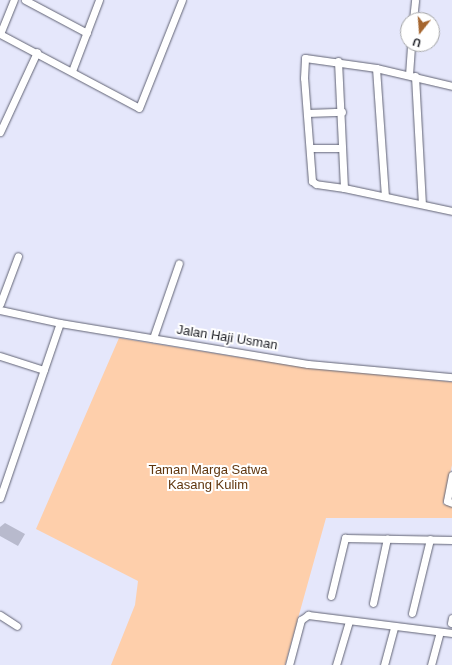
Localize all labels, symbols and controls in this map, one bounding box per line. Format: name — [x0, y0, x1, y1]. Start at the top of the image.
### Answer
north arrow — [400, 12, 440, 52]
text: U — [411, 36, 422, 49]
street label: Jalan Haji Usman — [175, 322, 279, 354]
park label: Taman Marga Satwa Kasang Kulim — [148, 463, 268, 494]

